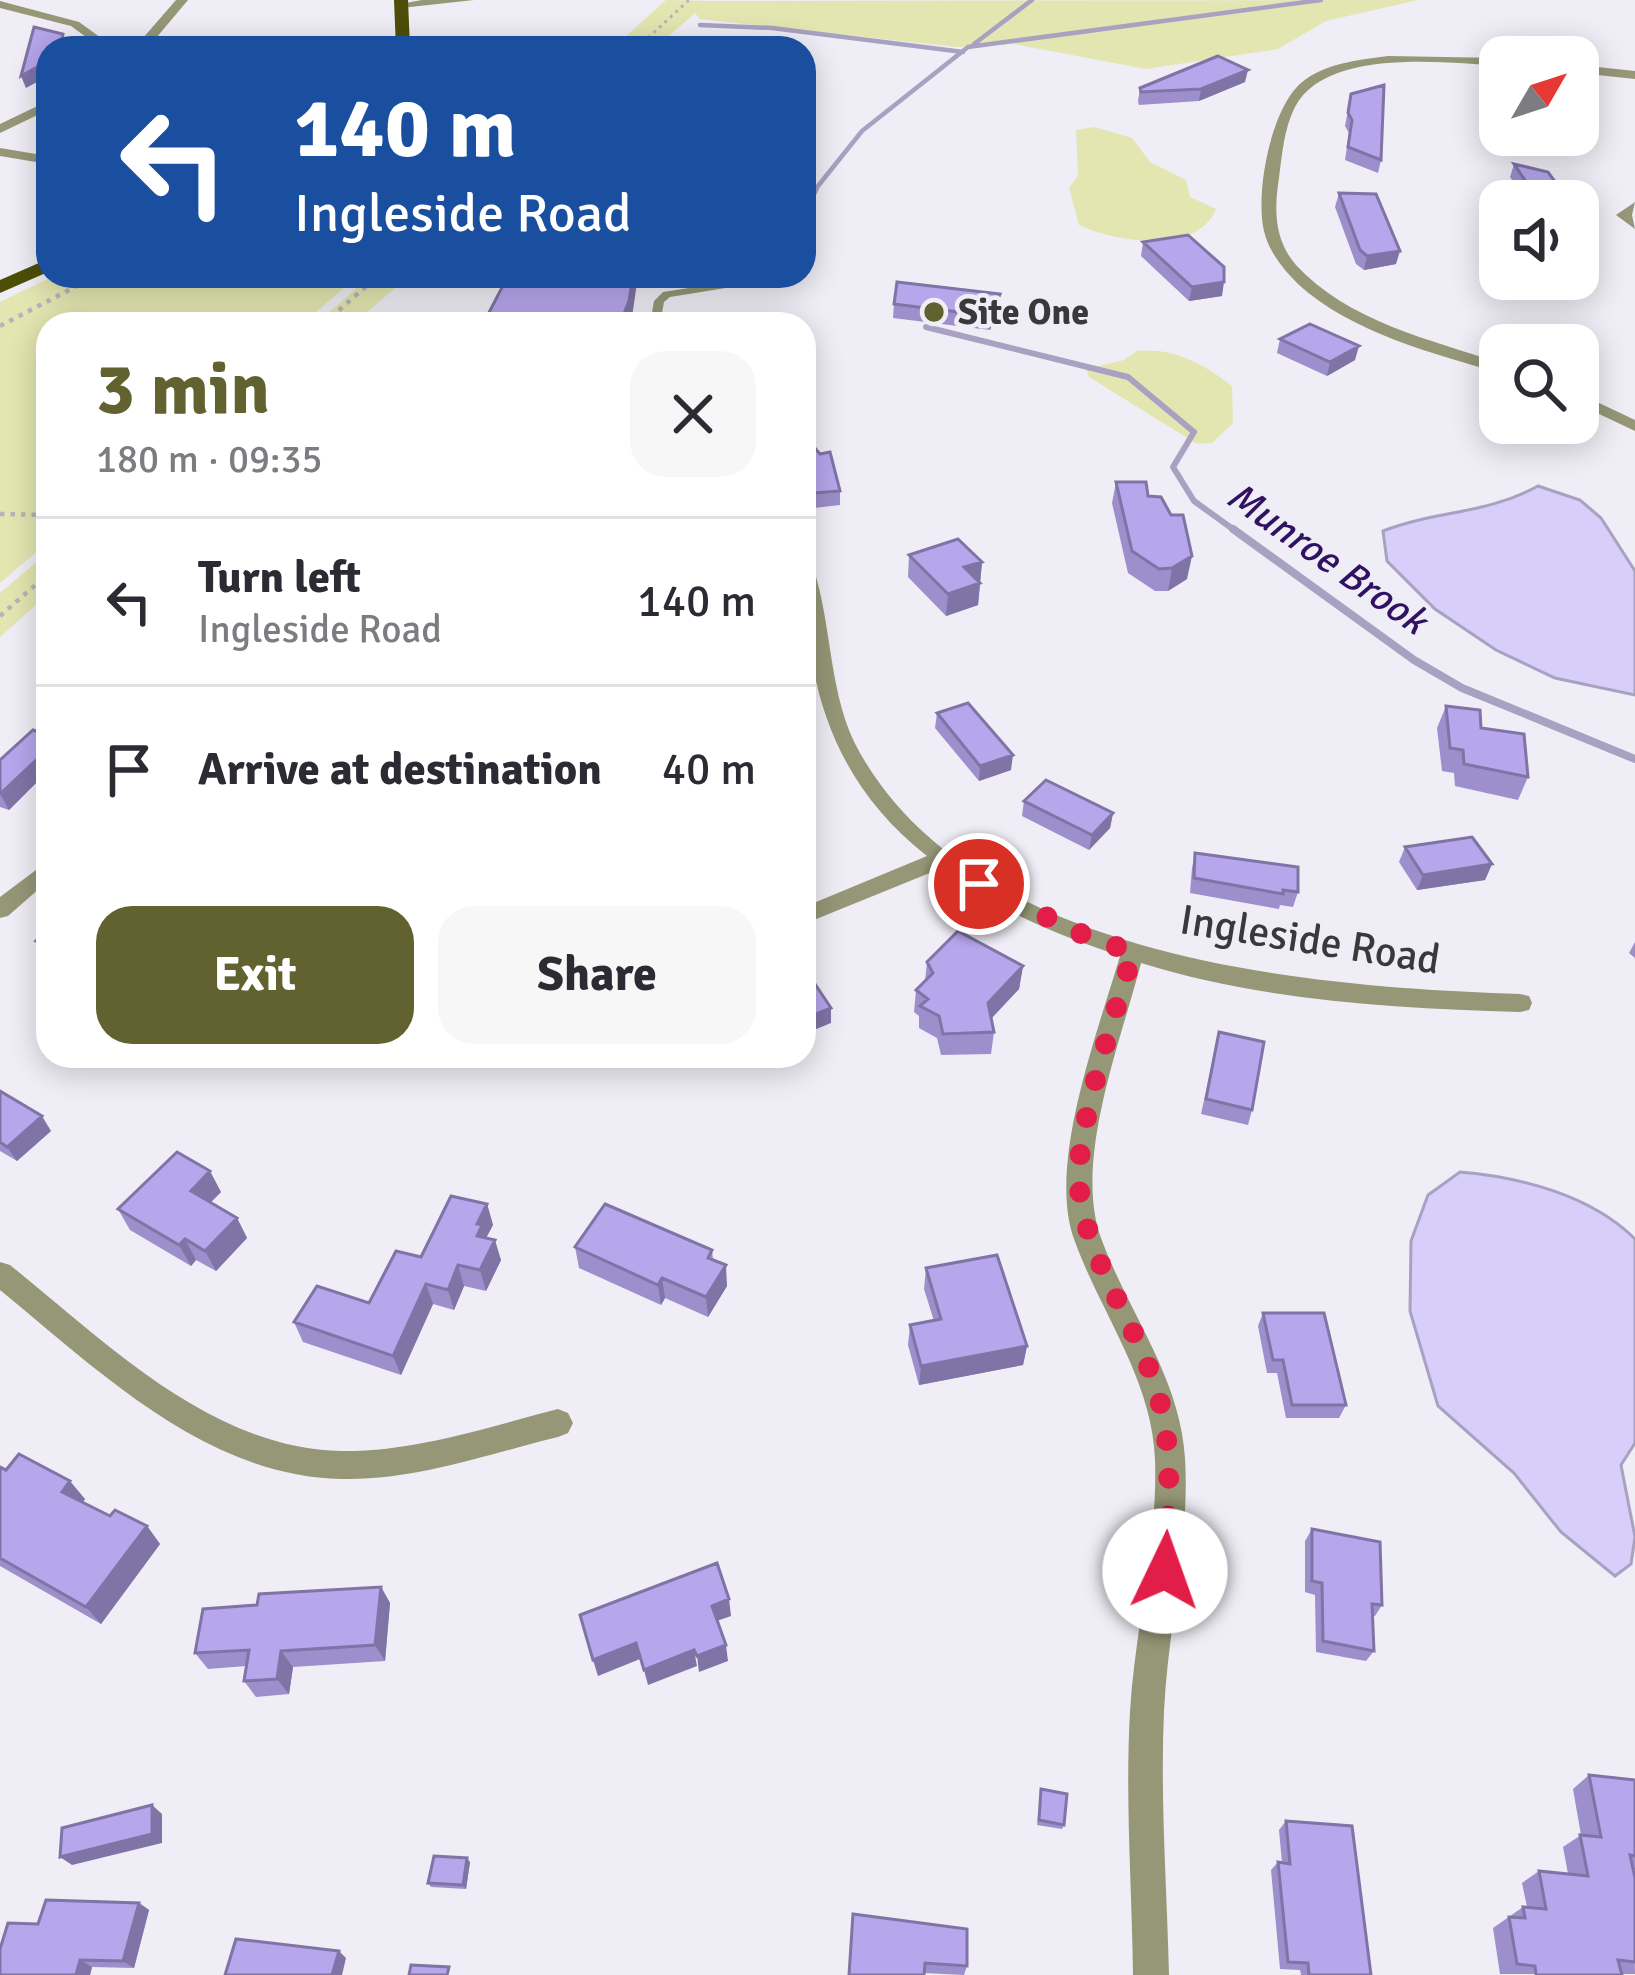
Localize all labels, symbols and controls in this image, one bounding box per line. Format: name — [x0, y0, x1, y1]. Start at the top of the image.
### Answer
north arrow — [1479, 36, 1599, 156]
map controls — [1479, 36, 1599, 444]
text: 140 m — [294, 77, 516, 181]
icon: left — [96, 84, 252, 240]
text: Ingleside Road — [294, 180, 632, 247]
button: sound — [1479, 180, 1599, 300]
place label: Site One — [958, 290, 1089, 335]
marker: Site One — [921, 299, 947, 325]
button: search — [1479, 324, 1599, 444]
text: 3 min — [96, 345, 270, 434]
button: close — [630, 351, 756, 477]
text: 180 m · 09:35 — [96, 435, 323, 483]
water label: Munroe Brook — [1218, 472, 1439, 646]
text: Turn left — [198, 550, 361, 605]
icon: left — [96, 569, 162, 635]
text: 140 m — [637, 574, 756, 629]
text: Ingleside Road — [198, 605, 442, 653]
icon: arrive — [96, 737, 162, 803]
text: Arrive at destination — [198, 742, 602, 797]
text: 40 m — [662, 742, 756, 797]
pin — [928, 833, 1030, 935]
icon: arrive — [946, 851, 1012, 917]
street label: Ingleside Road — [1176, 894, 1444, 986]
button: Exit — [96, 906, 414, 1044]
button: Share — [438, 906, 756, 1044]
position arrow — [1102, 1508, 1228, 1634]

